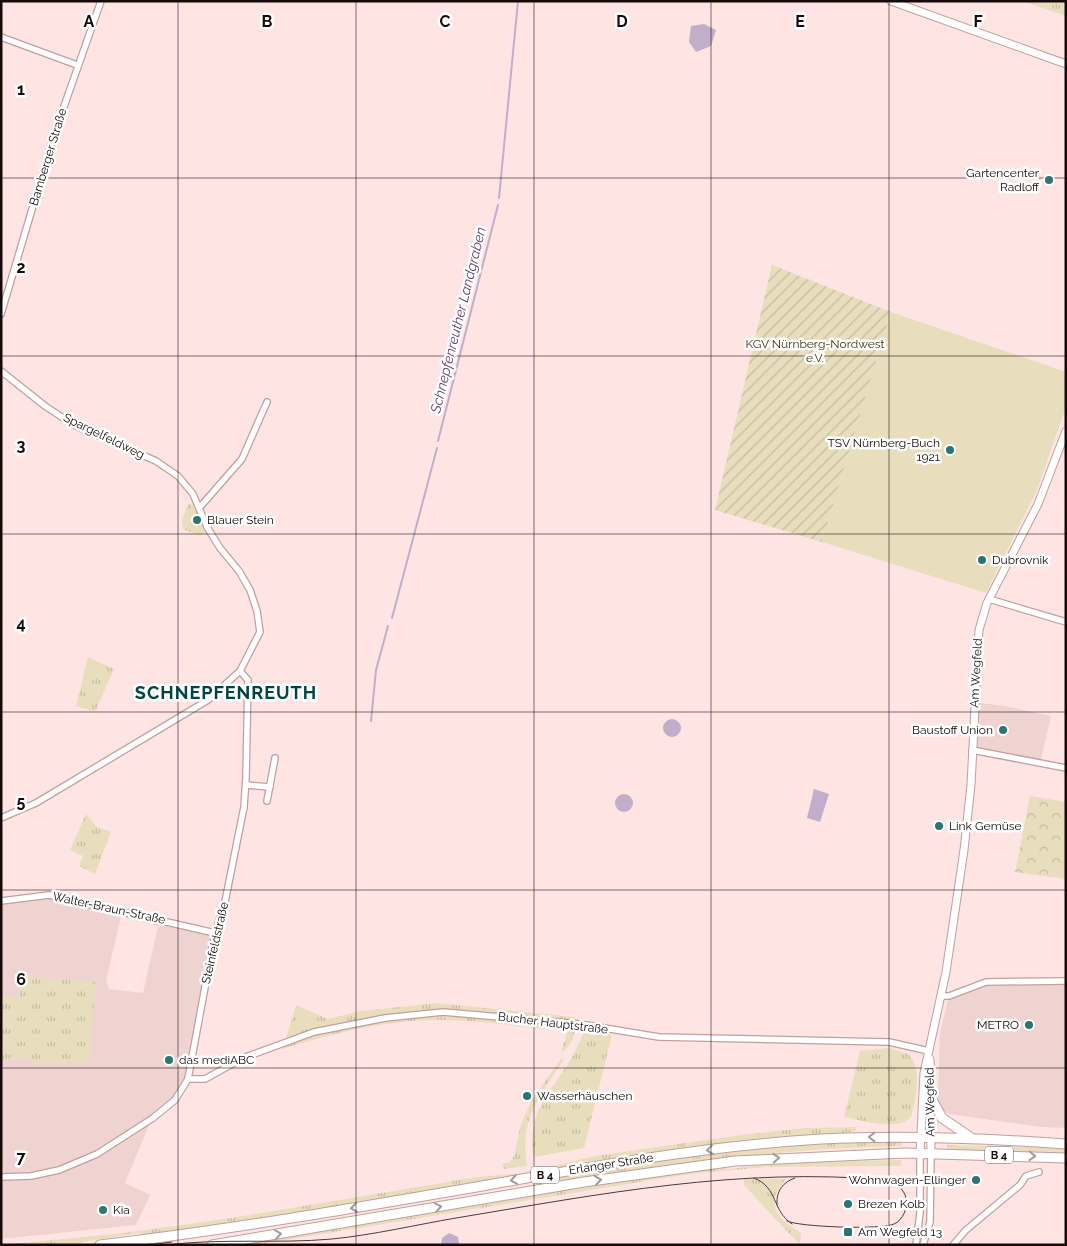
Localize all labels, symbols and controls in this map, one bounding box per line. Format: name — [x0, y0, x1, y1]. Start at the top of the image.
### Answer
text: A — [84, 12, 95, 31]
text: B — [262, 12, 273, 31]
text: C — [440, 12, 451, 31]
text: D — [616, 12, 628, 31]
text: E — [795, 12, 805, 31]
text: F — [973, 12, 983, 31]
text: 1 — [17, 80, 25, 99]
street label: Bamberger Straße — [27, 107, 69, 207]
place label: Gartencenter Radloff — [966, 166, 1040, 194]
marker: Gartencenter Radloff — [1043, 174, 1055, 186]
water label: Schnepfenreuther Landgraben — [427, 225, 489, 416]
text: 2 — [16, 258, 26, 277]
park label: KGV Nürnberg-Nordwest e.V. — [745, 337, 885, 365]
street label: Spargelfeldweg — [61, 410, 147, 462]
text: 3 — [17, 436, 26, 455]
place label: TSV Nürnberg-Buch 1921 — [828, 436, 940, 464]
marker: TSV Nürnberg-Buch 1921 — [944, 444, 956, 456]
place label: Blauer Stein — [207, 513, 274, 527]
marker: Blauer Stein — [191, 514, 203, 526]
place label: Dubrovnik — [992, 553, 1049, 567]
marker: Dubrovnik — [976, 554, 988, 566]
text: 4 — [16, 614, 26, 633]
street label: Am Wegfeld — [967, 638, 985, 708]
district label: SCHNEPFENREUTH — [135, 682, 317, 703]
place label: Baustoff Union — [912, 723, 993, 737]
marker: Baustoff Union — [997, 724, 1009, 736]
text: 5 — [17, 792, 26, 811]
place label: Link Gemüse — [949, 819, 1022, 833]
marker: Link Gemüse — [933, 820, 945, 832]
street label: Walter-Braun-Straße — [51, 889, 167, 927]
street label: Steinfeldstraße — [199, 901, 231, 985]
text: 6 — [16, 970, 26, 989]
street label: Bucher Hauptstraße — [497, 1009, 609, 1037]
place label: METRO — [977, 1018, 1019, 1032]
marker: METRO — [1023, 1019, 1035, 1031]
place label: das mediABC — [179, 1053, 254, 1067]
marker: das mediABC — [163, 1054, 175, 1066]
street label: Am Wegfeld — [922, 1067, 938, 1137]
place label: Wasserhäuschen — [537, 1089, 632, 1103]
marker: Wasserhäuschen — [521, 1090, 533, 1102]
one-way arrow — [867, 1132, 875, 1142]
one-way arrow — [705, 1144, 713, 1155]
road number: B 4 — [985, 1146, 1013, 1164]
text: 7 — [17, 1148, 26, 1167]
street label: Erlanger Straße — [568, 1150, 654, 1178]
one-way arrow — [1029, 1151, 1037, 1161]
one-way arrow — [773, 1152, 781, 1163]
road number: B 4 — [531, 1166, 559, 1184]
place label: Wohnwagen-Ellinger — [848, 1173, 967, 1187]
one-way arrow — [510, 1174, 519, 1184]
marker: Wohnwagen-Ellinger — [970, 1174, 982, 1186]
one-way arrow — [594, 1175, 602, 1185]
place label: Brezen Kolb — [858, 1197, 925, 1211]
marker: Brezen Kolb — [842, 1198, 854, 1210]
one-way arrow — [350, 1202, 359, 1212]
one-way arrow — [434, 1202, 442, 1213]
place label: Kia — [113, 1203, 130, 1217]
marker: Kia — [97, 1204, 109, 1216]
place label: Am Wegfeld 13 — [858, 1225, 942, 1239]
marker: Am Wegfeld 13 — [842, 1226, 854, 1238]
one-way arrow — [273, 1230, 282, 1240]

